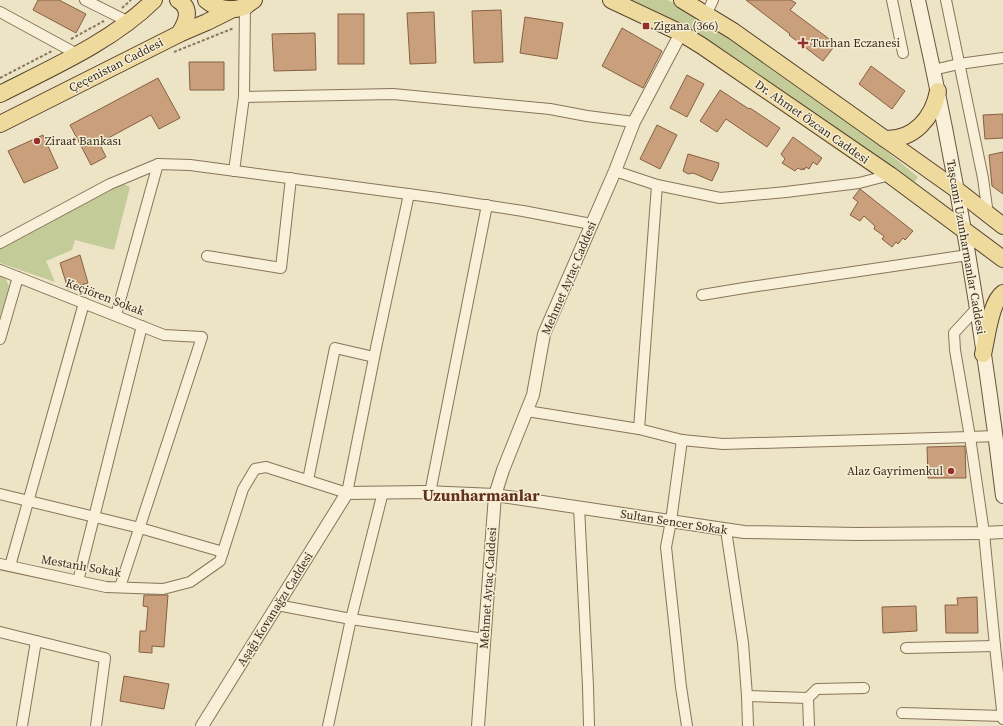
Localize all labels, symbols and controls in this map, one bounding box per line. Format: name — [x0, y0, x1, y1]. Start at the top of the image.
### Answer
place label: Zigana (366) — [654, 18, 719, 34]
marker: Zigana (366) — [641, 21, 651, 31]
street label: Çeçenistan Caddesi — [66, 34, 166, 96]
place label: Turhan Eczanesi — [811, 35, 900, 51]
marker: Turhan Eczanesi — [798, 38, 808, 48]
street label: Dr. Ahmet Özcan Caddesi — [752, 76, 873, 168]
place label: Ziraat Bankası — [45, 133, 122, 149]
marker: Ziraat Bankası — [32, 136, 42, 146]
street label: Taşcami Uzunharmanlar Caddesi — [943, 158, 989, 336]
street label: Mehmet Aytaç Caddesi — [538, 218, 600, 337]
street label: Keçiören Sokak — [63, 275, 147, 319]
place label: Alaz Gayrimenkul — [847, 463, 943, 479]
marker: Alaz Gayrimenkul — [946, 466, 956, 476]
district label: Uzunharmanlar — [422, 484, 540, 506]
street label: Sultan Sencer Sokak — [619, 506, 729, 538]
street label: Mehmet Aytaç Caddesi — [476, 526, 500, 649]
street label: Aşağı Kovanağzı Caddesi — [233, 549, 317, 669]
street label: Mestanlı Sokak — [40, 551, 123, 581]

